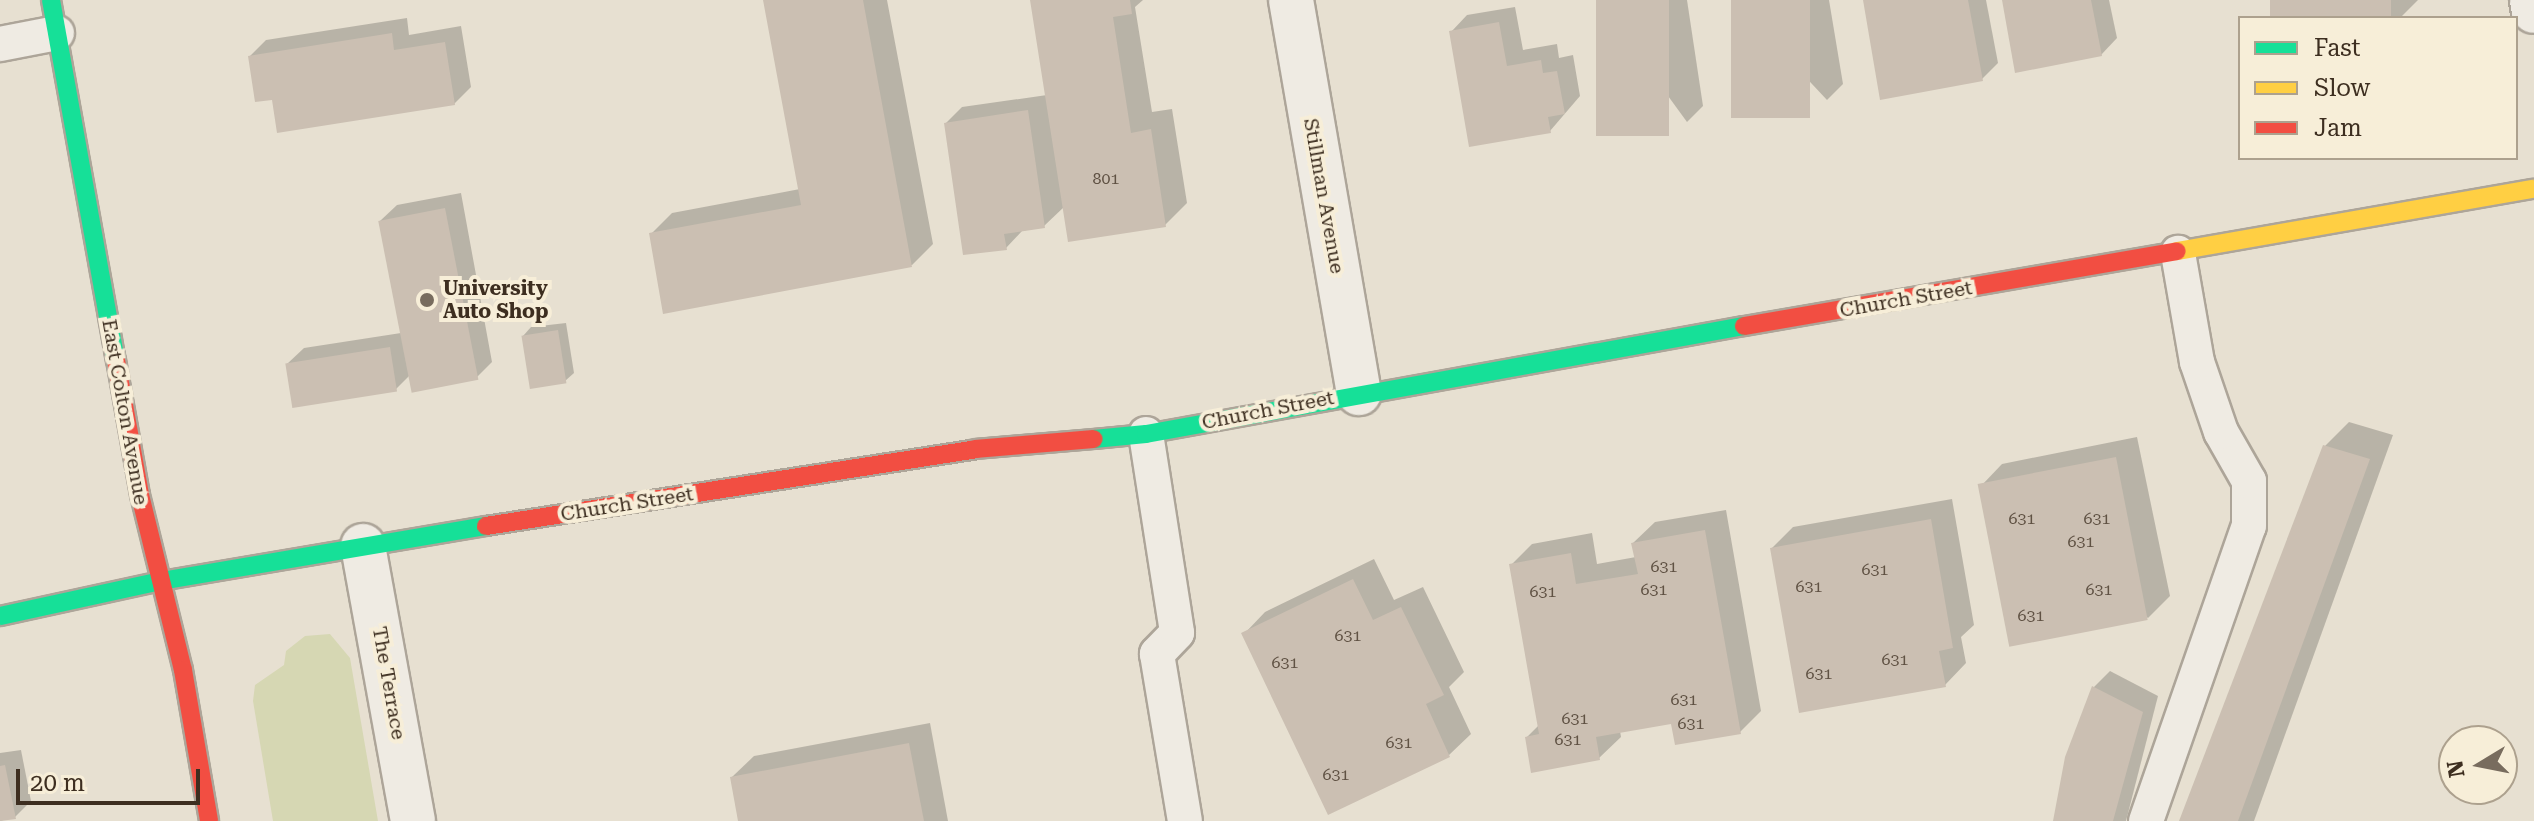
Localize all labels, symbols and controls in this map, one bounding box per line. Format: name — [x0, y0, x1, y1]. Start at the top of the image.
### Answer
legend — [2238, 16, 2518, 160]
text: Fast — [2314, 34, 2361, 62]
text: Slow — [2314, 74, 2370, 102]
text: Jam — [2314, 114, 2362, 142]
street label: Stillman Avenue — [1299, 116, 1349, 276]
house number: 801 — [1093, 169, 1119, 189]
place label: University Auto Shop — [443, 276, 548, 323]
street label: Church Street — [1838, 276, 1974, 322]
marker: University Auto Shop — [418, 291, 436, 309]
street label: East Colton Avenue — [97, 317, 153, 507]
street label: Church Street — [1200, 385, 1336, 435]
street label: Church Street — [559, 482, 695, 526]
house number: 631 — [2009, 509, 2035, 529]
house number: 631 — [2084, 509, 2110, 529]
house number: 631 — [2068, 532, 2094, 552]
house number: 631 — [1651, 557, 1677, 577]
house number: 631 — [1862, 560, 1888, 580]
house number: 631 — [1796, 577, 1822, 597]
house number: 631 — [1641, 580, 1667, 600]
house number: 631 — [2086, 580, 2112, 600]
house number: 631 — [1530, 582, 1556, 602]
house number: 631 — [2018, 606, 2044, 626]
street label: The Terrace — [367, 625, 411, 741]
house number: 631 — [1335, 626, 1361, 646]
house number: 631 — [1882, 650, 1908, 670]
house number: 631 — [1272, 653, 1298, 673]
house number: 631 — [1806, 664, 1832, 684]
house number: 631 — [1671, 690, 1697, 710]
house number: 631 — [1562, 709, 1588, 729]
house number: 631 — [1678, 714, 1704, 734]
north arrow — [2438, 725, 2518, 805]
house number: 631 — [1555, 730, 1581, 750]
house number: 631 — [1386, 733, 1412, 753]
scale bar — [20, 753, 204, 803]
text: N — [2442, 758, 2470, 779]
house number: 631 — [1323, 765, 1349, 785]
text: 20 m — [30, 769, 85, 797]

